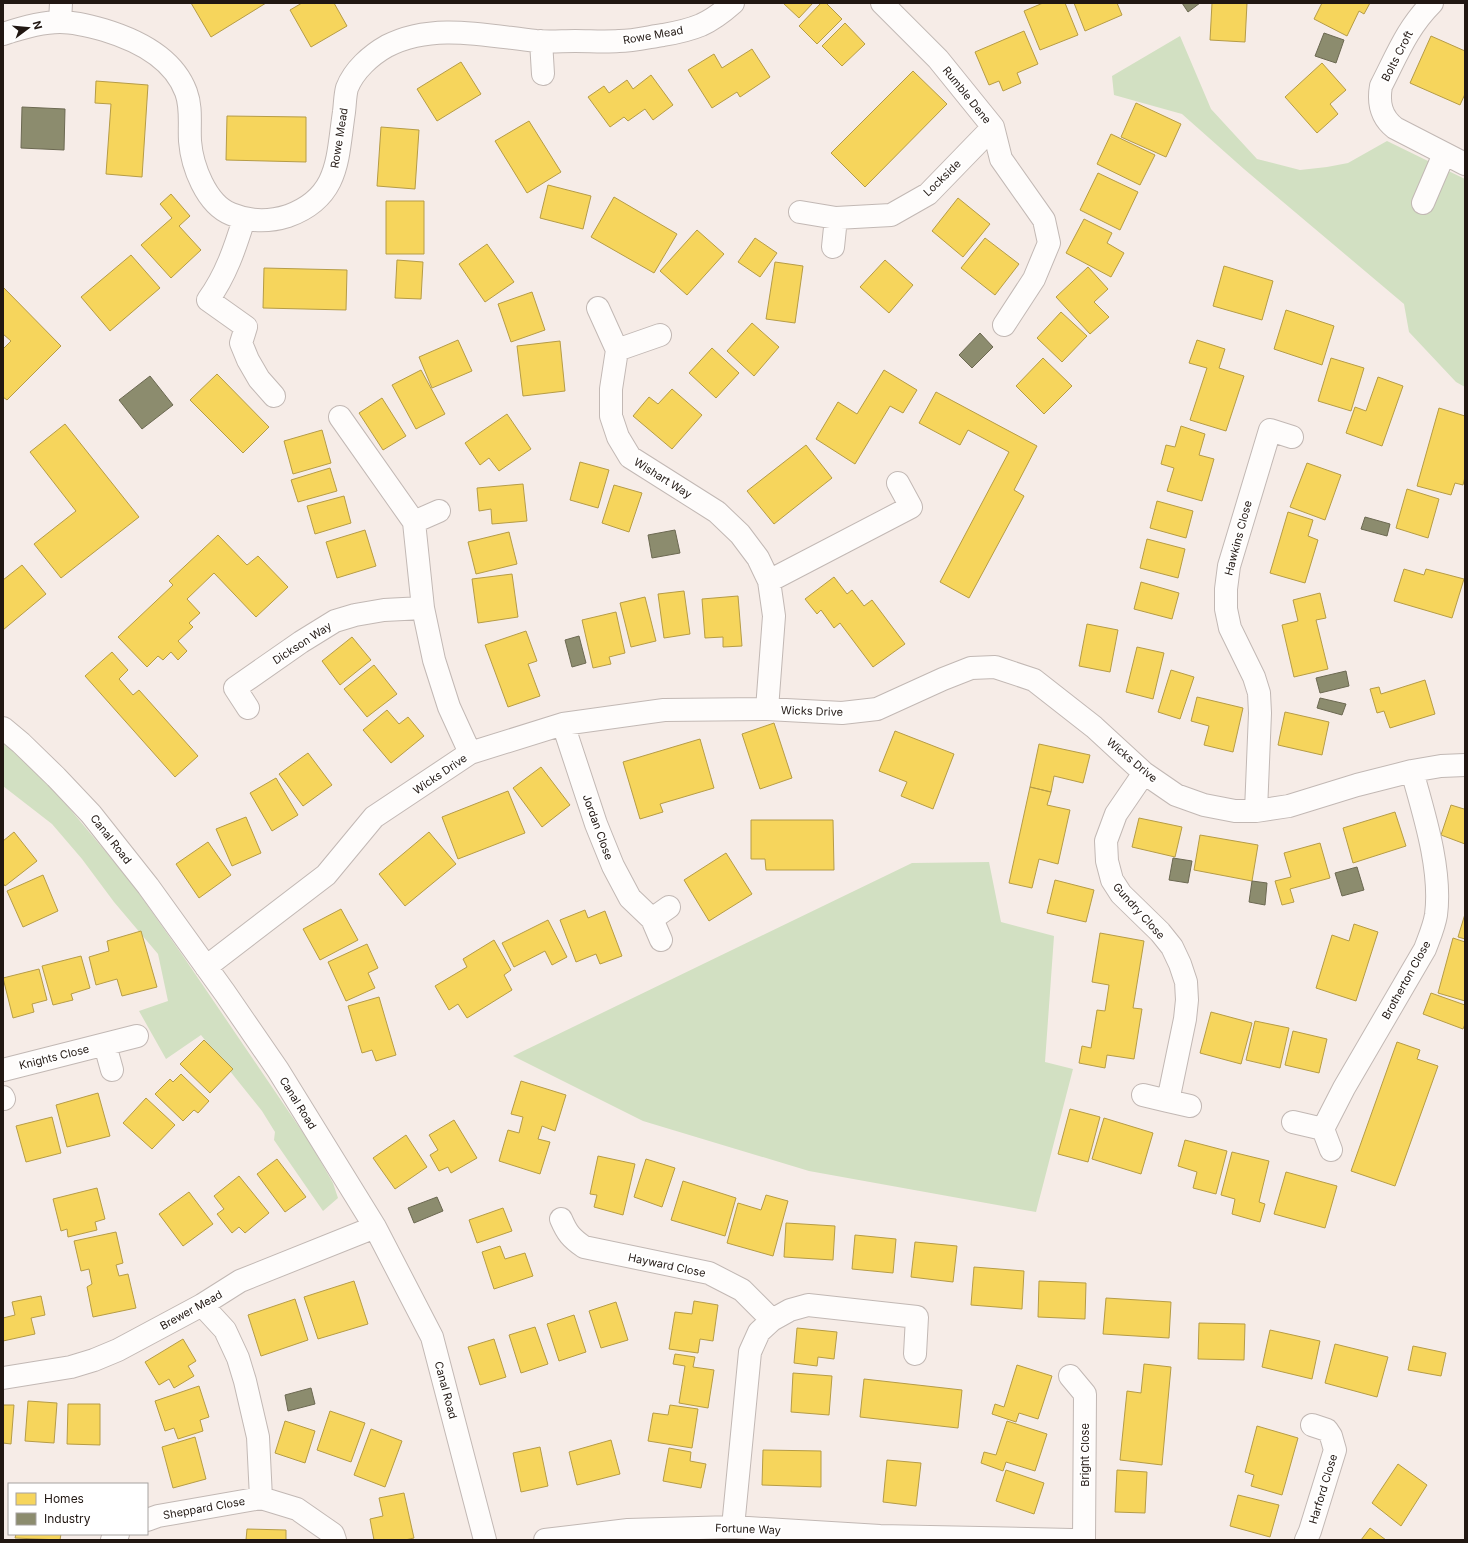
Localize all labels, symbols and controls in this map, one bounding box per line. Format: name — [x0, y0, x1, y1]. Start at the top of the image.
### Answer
north arrow — [8, 8, 48, 48]
text: N — [30, 19, 45, 31]
street label: Rowe Mead — [622, 23, 684, 47]
street label: Bolts Croft — [1378, 28, 1416, 84]
street label: Rumble Dene — [940, 64, 994, 126]
street label: Rowe Mead — [327, 107, 351, 169]
street label: Lockside — [920, 157, 964, 199]
street label: Wishart Way — [632, 455, 694, 501]
street label: Hawkins Close — [1221, 499, 1255, 577]
street label: Dickson Way — [270, 619, 334, 667]
street label: Wicks Drive — [781, 703, 843, 719]
street label: Wicks Drive — [1104, 735, 1160, 785]
street label: Wicks Drive — [410, 751, 470, 797]
street label: Jordan Close — [580, 792, 616, 862]
street label: Canal Road — [87, 811, 135, 867]
street label: Gundry Close — [1110, 880, 1168, 942]
street label: Brotherton Close — [1379, 938, 1433, 1022]
street label: Knights Close — [18, 1042, 90, 1072]
street label: Canal Road — [276, 1074, 320, 1132]
street label: Hayward Close — [627, 1250, 707, 1280]
street label: Brewer Mead — [157, 1287, 225, 1333]
street label: Canal Road — [432, 1360, 460, 1420]
street label: Bright Close — [1078, 1423, 1092, 1487]
street label: Harford Close — [1306, 1452, 1340, 1526]
legend — [8, 1483, 148, 1535]
text: Homes — [44, 1491, 84, 1506]
street label: Sheppard Close — [162, 1494, 246, 1522]
text: Industry — [44, 1511, 91, 1526]
street label: Fortune Way — [715, 1521, 781, 1537]

